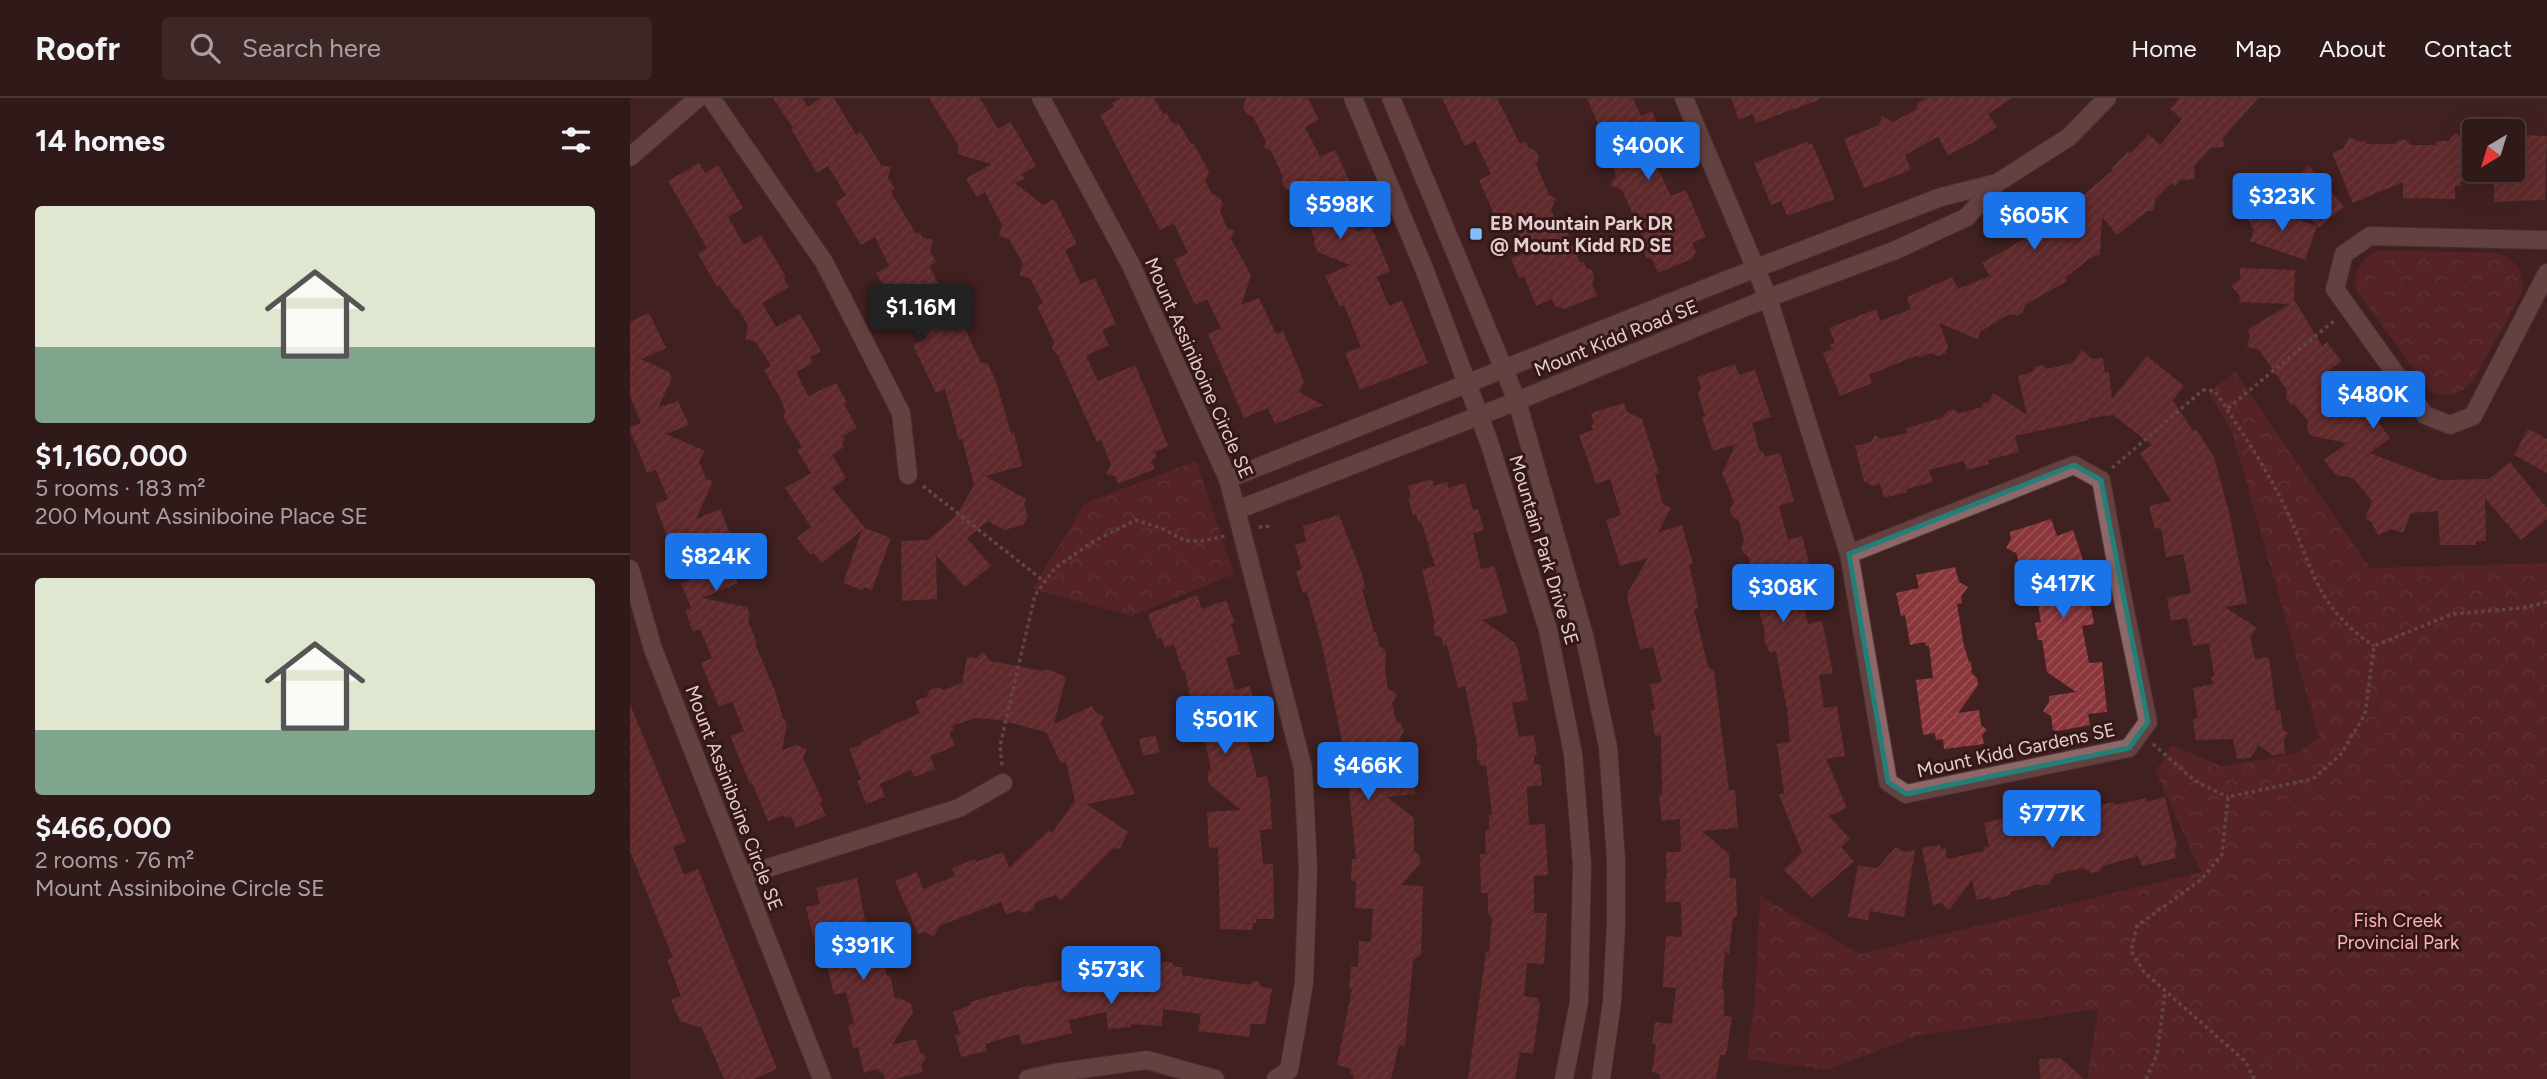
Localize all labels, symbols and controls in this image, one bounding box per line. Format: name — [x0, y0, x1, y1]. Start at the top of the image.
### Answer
search box — [162, 17, 652, 80]
text: Roofr — [35, 29, 120, 68]
icon: search — [186, 29, 224, 67]
text: Search here — [242, 32, 381, 64]
text: Home — [2131, 34, 2197, 63]
text: Map — [2235, 34, 2281, 63]
text: About — [2319, 34, 2386, 63]
text: Contact — [2424, 34, 2512, 63]
north arrow — [2462, 119, 2525, 182]
map controls — [2462, 119, 2525, 182]
icon: filters — [557, 121, 595, 159]
text: 14 homes — [35, 122, 165, 159]
pin: $400K — [1599, 122, 1697, 182]
text: $400K — [1612, 131, 1684, 159]
pin: $323K — [2233, 174, 2331, 233]
pin: $598K — [1291, 181, 1389, 241]
text: $323K — [2249, 182, 2315, 210]
text: $598K — [1306, 190, 1374, 218]
pin: $605K — [1985, 192, 2083, 252]
text: $605K — [1999, 201, 2069, 229]
place label: EB Mountain Park DR @ Mount Kidd RD SE — [1490, 212, 1673, 257]
marker: EB Mountain Park DR @ Mount Kidd RD SE — [1468, 226, 1484, 242]
icon: home — [252, 251, 378, 377]
street label: Mount Assiniboine Circle SE — [1140, 254, 1258, 482]
pin: $1.16M — [864, 285, 978, 344]
text: $1.16M — [886, 293, 956, 321]
street label: Mount Kidd Road SE — [1531, 295, 1701, 381]
pin: $480K — [2324, 372, 2422, 431]
text: $480K — [2337, 380, 2409, 408]
text: $1,160,000 — [35, 437, 188, 474]
street label: Mountain Park Drive SE — [1504, 452, 1584, 648]
text: 5 rooms · 183 m² — [35, 474, 206, 502]
text: 200 Mount Assiniboine Place SE — [35, 502, 368, 530]
pin: $824K — [667, 533, 765, 593]
text: $824K — [681, 542, 751, 570]
pin: $417K — [2014, 560, 2112, 620]
pin: $308K — [1734, 564, 1832, 624]
text: $417K — [2030, 569, 2096, 597]
text: $308K — [1748, 573, 1818, 601]
icon: home — [252, 623, 378, 749]
street label: Mount Assiniboine Circle SE — [680, 682, 788, 914]
pin: $501K — [1176, 696, 1274, 756]
text: $501K — [1192, 705, 1258, 733]
street label: Mount Kidd Gardens SE — [1915, 718, 2117, 782]
pin: $466K — [1319, 742, 1417, 802]
text: $466K — [1333, 751, 1403, 779]
pin: $777K — [2003, 790, 2101, 850]
text: $777K — [2019, 799, 2085, 827]
text: $466,000 — [35, 809, 171, 846]
text: 2 rooms · 76 m² — [35, 846, 194, 874]
text: Mount Assiniboine Circle SE — [35, 874, 325, 902]
park label: Fish Creek Provincial Park — [2337, 909, 2460, 954]
pin: $391K — [814, 922, 912, 982]
text: $391K — [831, 931, 895, 959]
pin: $573K — [1062, 946, 1160, 1006]
text: $573K — [1078, 955, 1145, 983]

